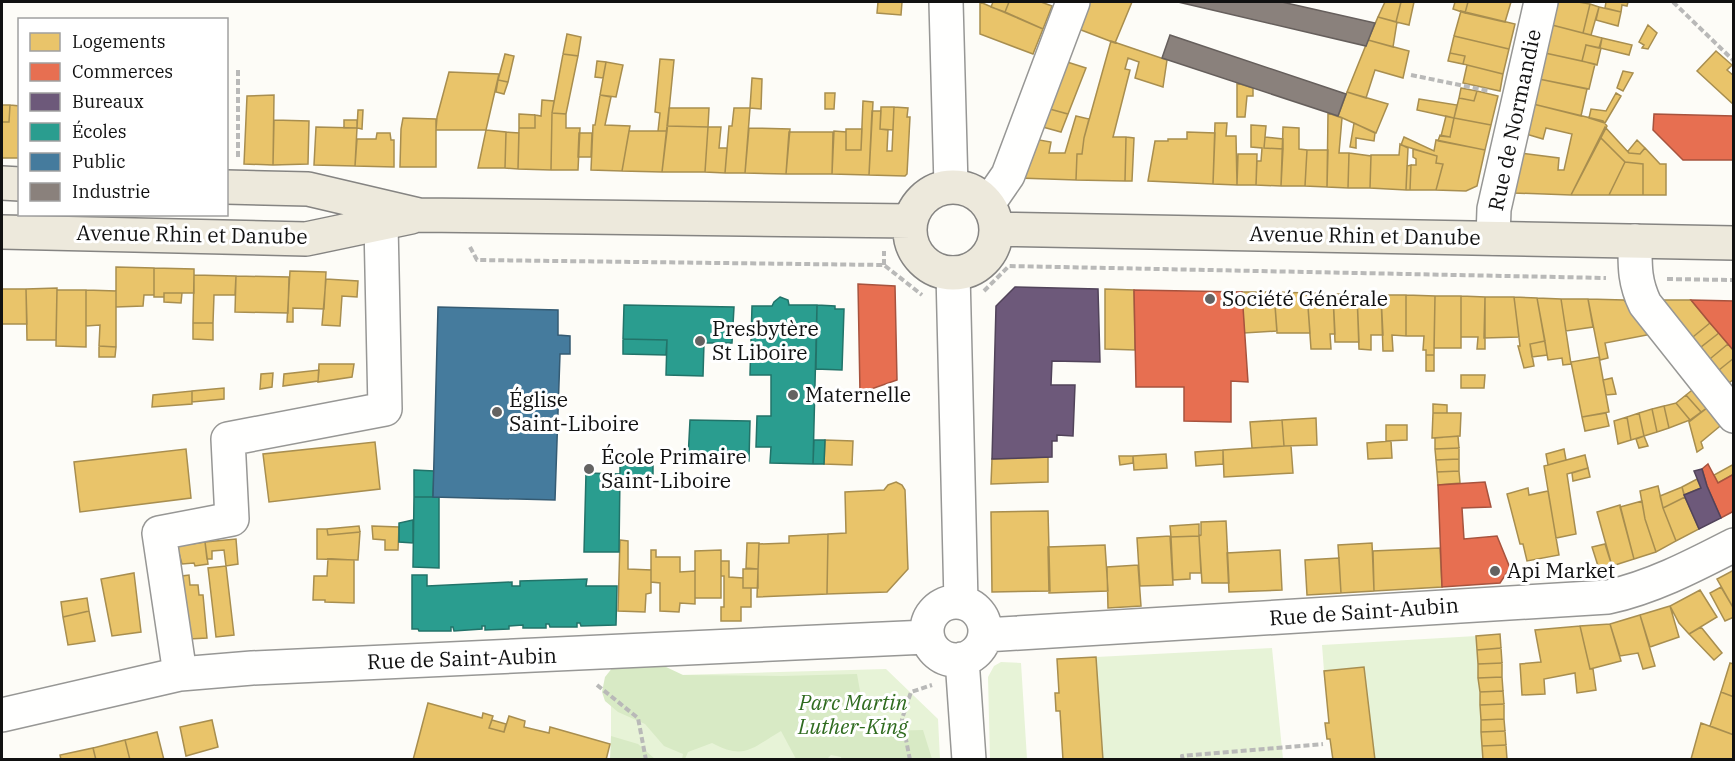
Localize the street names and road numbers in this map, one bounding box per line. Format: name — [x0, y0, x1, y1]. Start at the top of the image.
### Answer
street label: Rue de Normandie — [1481, 26, 1547, 213]
street label: Avenue Rhin et Danube — [76, 218, 308, 250]
street label: Avenue Rhin et Danube — [1249, 219, 1481, 251]
street label: Rue de Saint-Aubin — [1268, 590, 1460, 632]
street label: Rue de Saint-Aubin — [366, 641, 557, 675]

